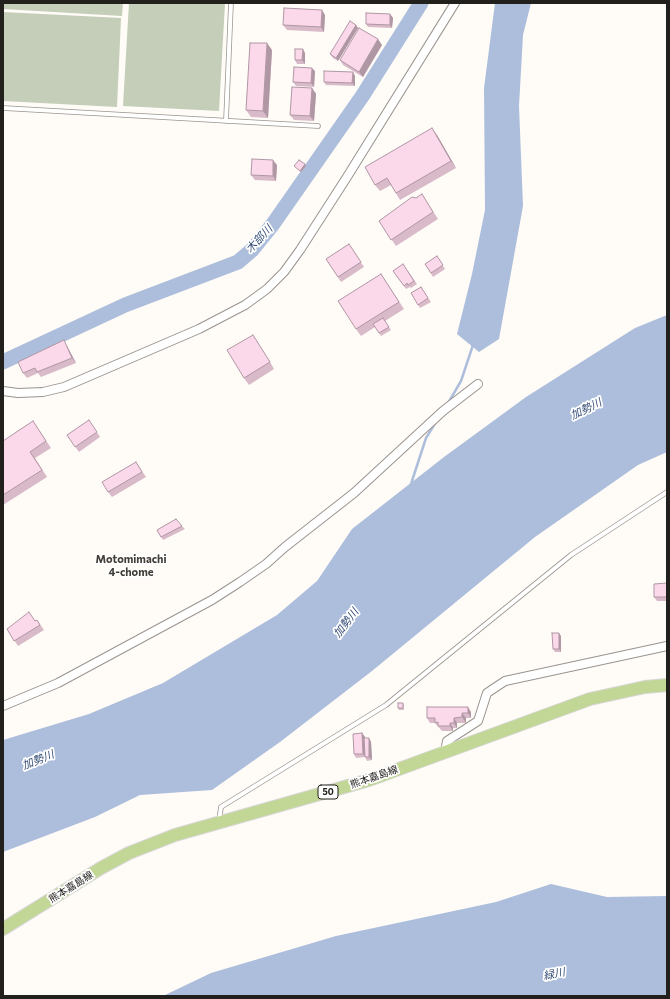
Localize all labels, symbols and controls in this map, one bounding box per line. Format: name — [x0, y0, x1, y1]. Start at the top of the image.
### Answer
water label: 木部川 — [243, 222, 275, 256]
water label: 加勢川 — [568, 396, 604, 422]
district label: Motomimachi 4-chome — [95, 552, 167, 578]
water label: 加勢川 — [331, 606, 361, 640]
water label: 加勢川 — [20, 748, 56, 772]
street label: 熊本嘉島線 — [348, 763, 400, 791]
road number: 50 — [318, 785, 338, 799]
street label: 熊本嘉島線 — [47, 869, 95, 905]
water label: 緑川 — [542, 965, 566, 983]

